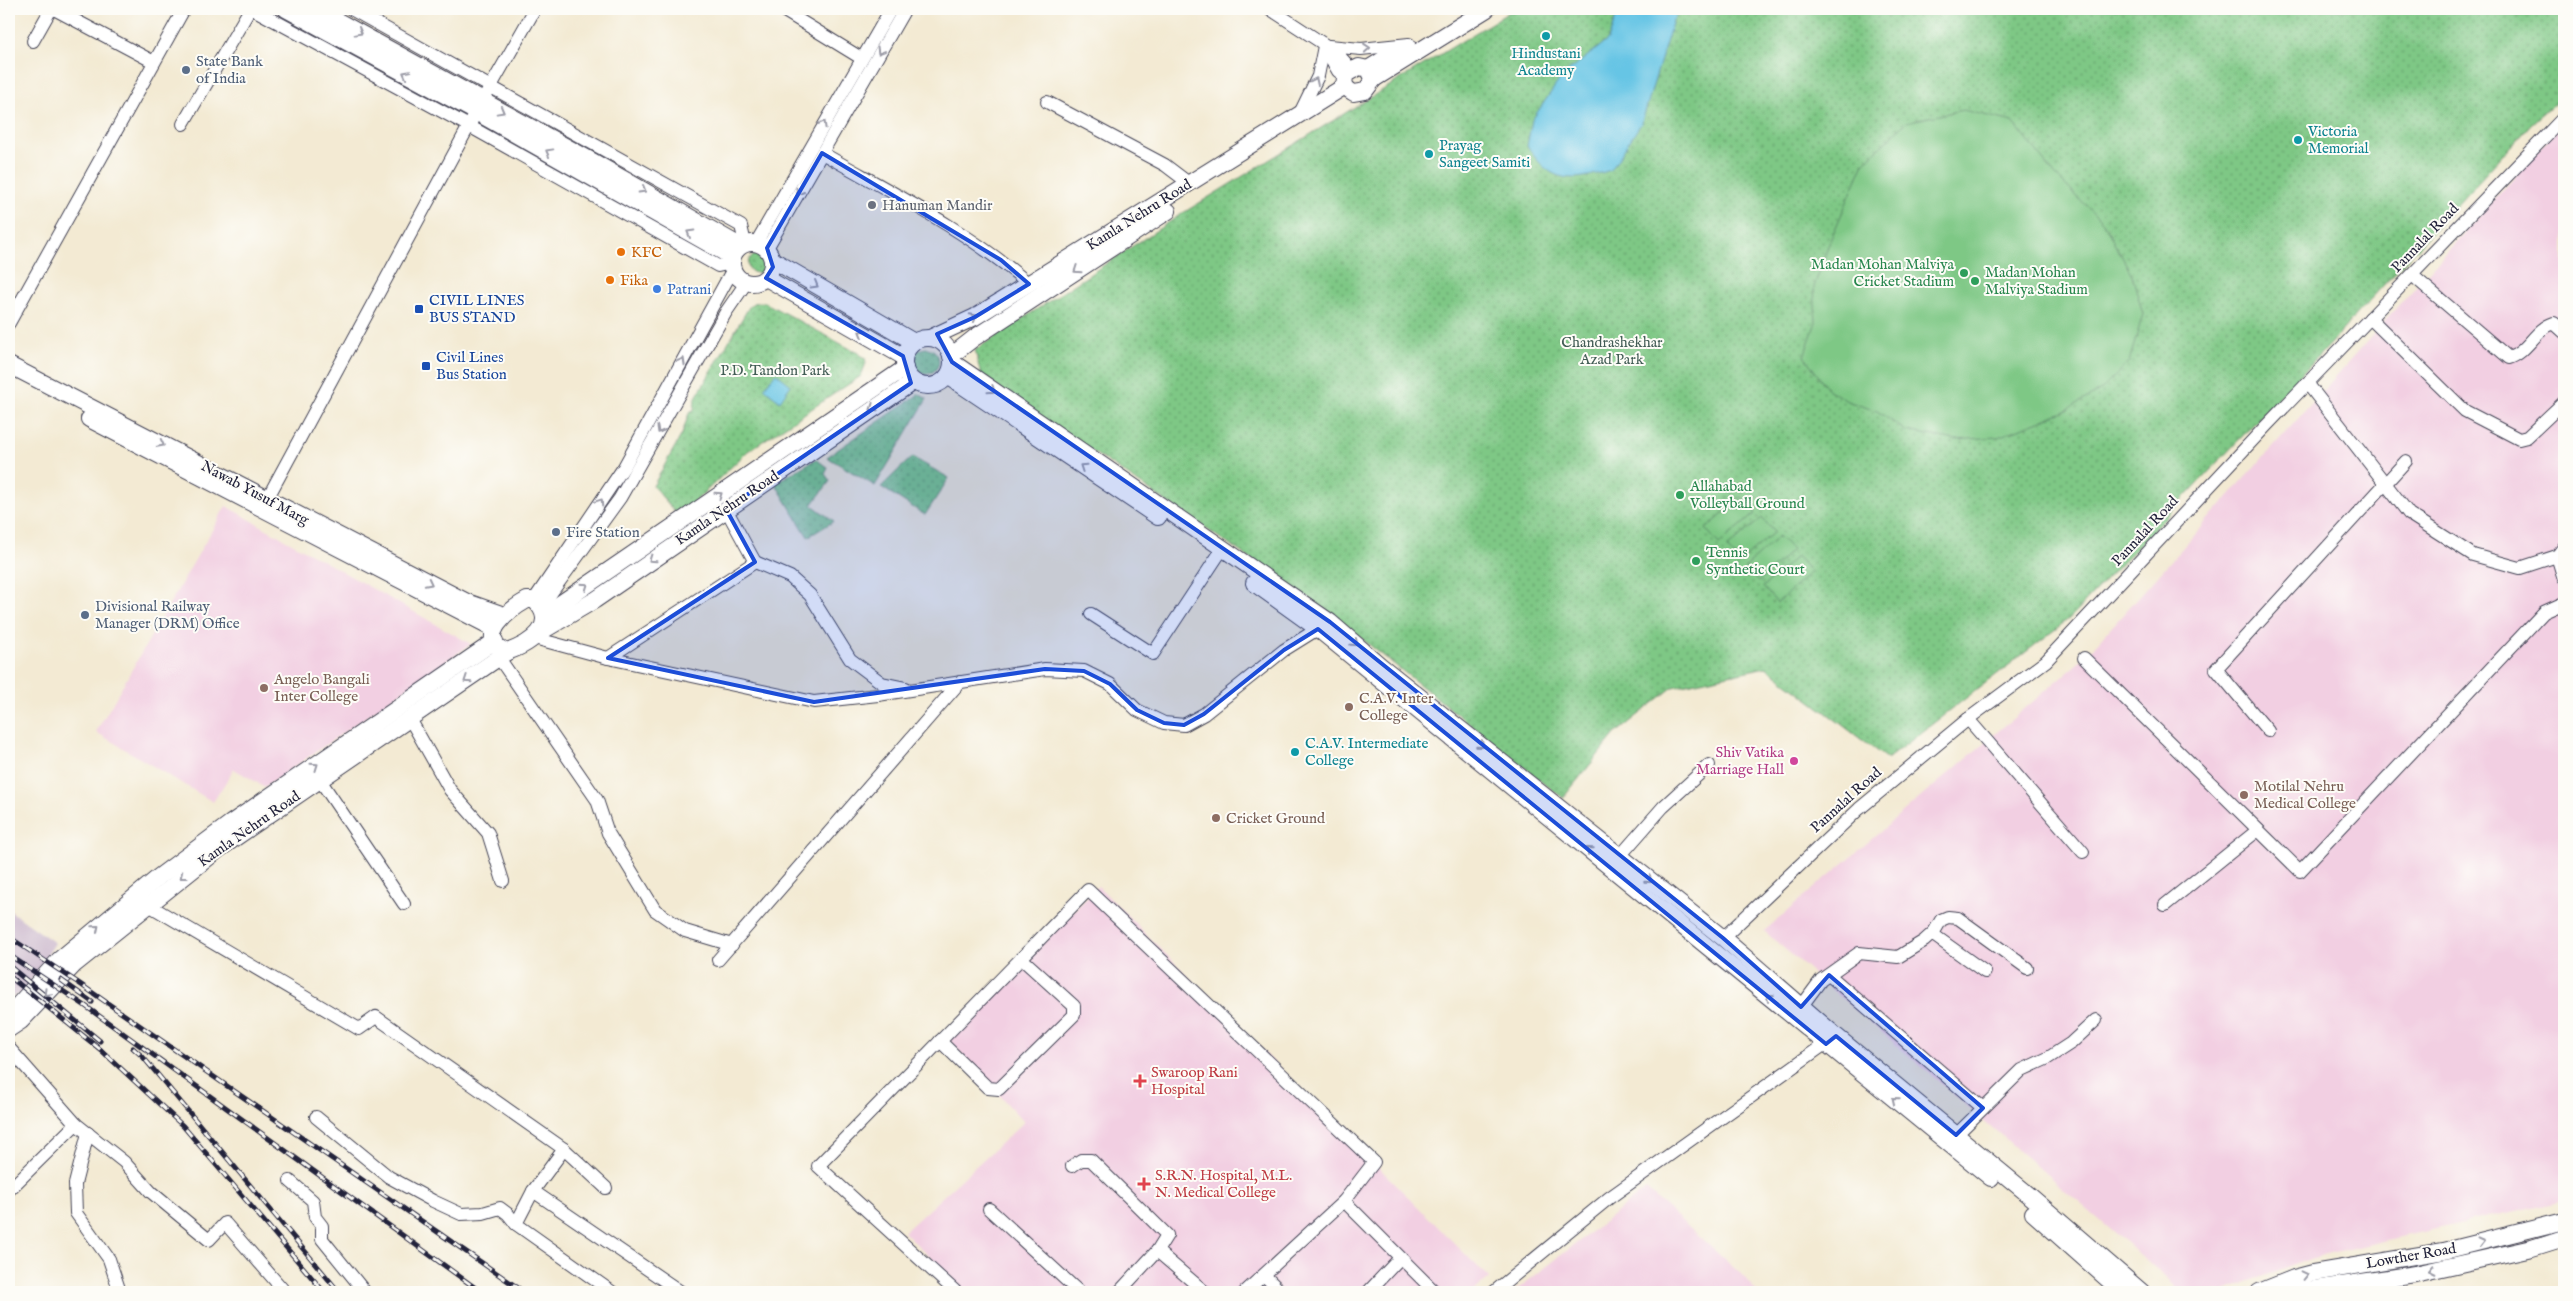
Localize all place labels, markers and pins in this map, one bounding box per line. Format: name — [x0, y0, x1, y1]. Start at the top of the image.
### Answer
marker: Hindustani Academy — [1540, 30, 1552, 42]
place label: Hindustani Academy — [1511, 44, 1581, 80]
place label: State Bank of India — [196, 52, 264, 88]
marker: State Bank of India — [180, 64, 192, 76]
place label: Victoria Memorial — [2307, 122, 2369, 158]
marker: Victoria Memorial — [2292, 134, 2304, 146]
place label: Prayag Sangeet Samiti — [1439, 136, 1530, 172]
marker: Prayag Sangeet Samiti — [1423, 148, 1435, 160]
place label: Hanuman Mandir — [882, 196, 993, 215]
marker: Hanuman Mandir — [866, 199, 878, 211]
place label: KFC — [631, 243, 662, 262]
marker: KFC — [615, 246, 627, 258]
place label: Madan Mohan Malviya Cricket Stadium — [1811, 255, 1955, 291]
place label: Madan Mohan Malviya Stadium — [1985, 263, 2088, 299]
marker: Madan Mohan Malviya Cricket Stadium — [1958, 267, 1970, 279]
place label: Fika — [620, 271, 649, 290]
marker: Fika — [604, 274, 616, 286]
marker: Madan Mohan Malviya Stadium — [1969, 275, 1981, 287]
place label: Patrani — [667, 280, 711, 299]
marker: Patrani — [651, 283, 663, 295]
place label: CIVIL LINES BUS STAND — [429, 291, 525, 327]
marker: CIVIL LINES BUS STAND — [413, 303, 425, 315]
place label: Civil Lines Bus Station — [436, 348, 507, 384]
marker: Civil Lines Bus Station — [420, 360, 432, 372]
place label: Allahabad Volleyball Ground — [1689, 477, 1806, 513]
marker: Allahabad Volleyball Ground — [1674, 489, 1686, 501]
place label: Fire Station — [566, 523, 640, 542]
marker: Fire Station — [550, 526, 562, 538]
place label: Tennis Synthetic Court — [1706, 543, 1805, 579]
marker: Tennis Synthetic Court — [1690, 555, 1702, 567]
place label: Divisional Railway Manager (DRM) Office — [95, 597, 240, 633]
marker: Divisional Railway Manager (DRM) Office — [79, 609, 91, 621]
place label: Angelo Bangali Inter College — [273, 670, 370, 706]
marker: Angelo Bangali Inter College — [258, 682, 270, 694]
place label: C.A.V. Inter College — [1359, 689, 1434, 725]
marker: C.A.V. Inter College — [1343, 701, 1355, 713]
place label: C.A.V. Intermediate College — [1305, 734, 1428, 770]
place label: Shiv Vatika Marriage Hall — [1696, 743, 1785, 779]
marker: C.A.V. Intermediate College — [1289, 746, 1301, 758]
marker: Shiv Vatika Marriage Hall — [1788, 755, 1800, 767]
place label: Motilal Nehru Medical College — [2254, 777, 2356, 813]
marker: Motilal Nehru Medical College — [2238, 789, 2250, 801]
place label: Cricket Ground — [1226, 809, 1326, 828]
marker: Cricket Ground — [1210, 812, 1222, 824]
place label: Swaroop Rani Hospital — [1151, 1063, 1238, 1099]
marker: Swaroop Rani Hospital — [1133, 1074, 1147, 1088]
place label: S.R.N. Hospital, M.L. N. Medical College — [1155, 1166, 1292, 1202]
marker: S.R.N. Hospital, M.L. N. Medical College — [1137, 1177, 1151, 1191]

